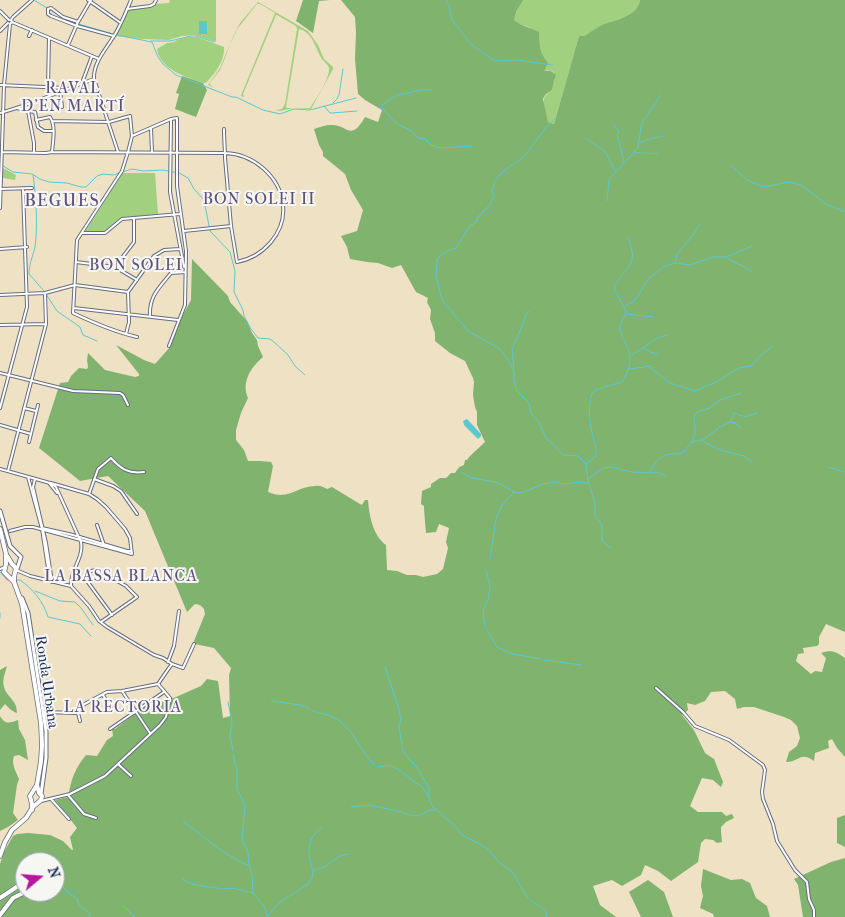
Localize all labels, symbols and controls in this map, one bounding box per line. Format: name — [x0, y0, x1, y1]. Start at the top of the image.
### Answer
district label: RAVAL D'EN MARTÍ — [20, 79, 126, 117]
district label: BON SOLEI II — [201, 190, 317, 210]
district label: BEGUES — [23, 191, 101, 213]
district label: BON SOLEI — [88, 256, 184, 276]
district label: LA BASSA BLANCA — [42, 567, 200, 587]
street label: Ronda Urbana — [31, 634, 61, 730]
district label: LA RECTORIA — [62, 698, 184, 718]
north arrow — [15, 852, 65, 902]
text: N — [44, 865, 64, 880]

